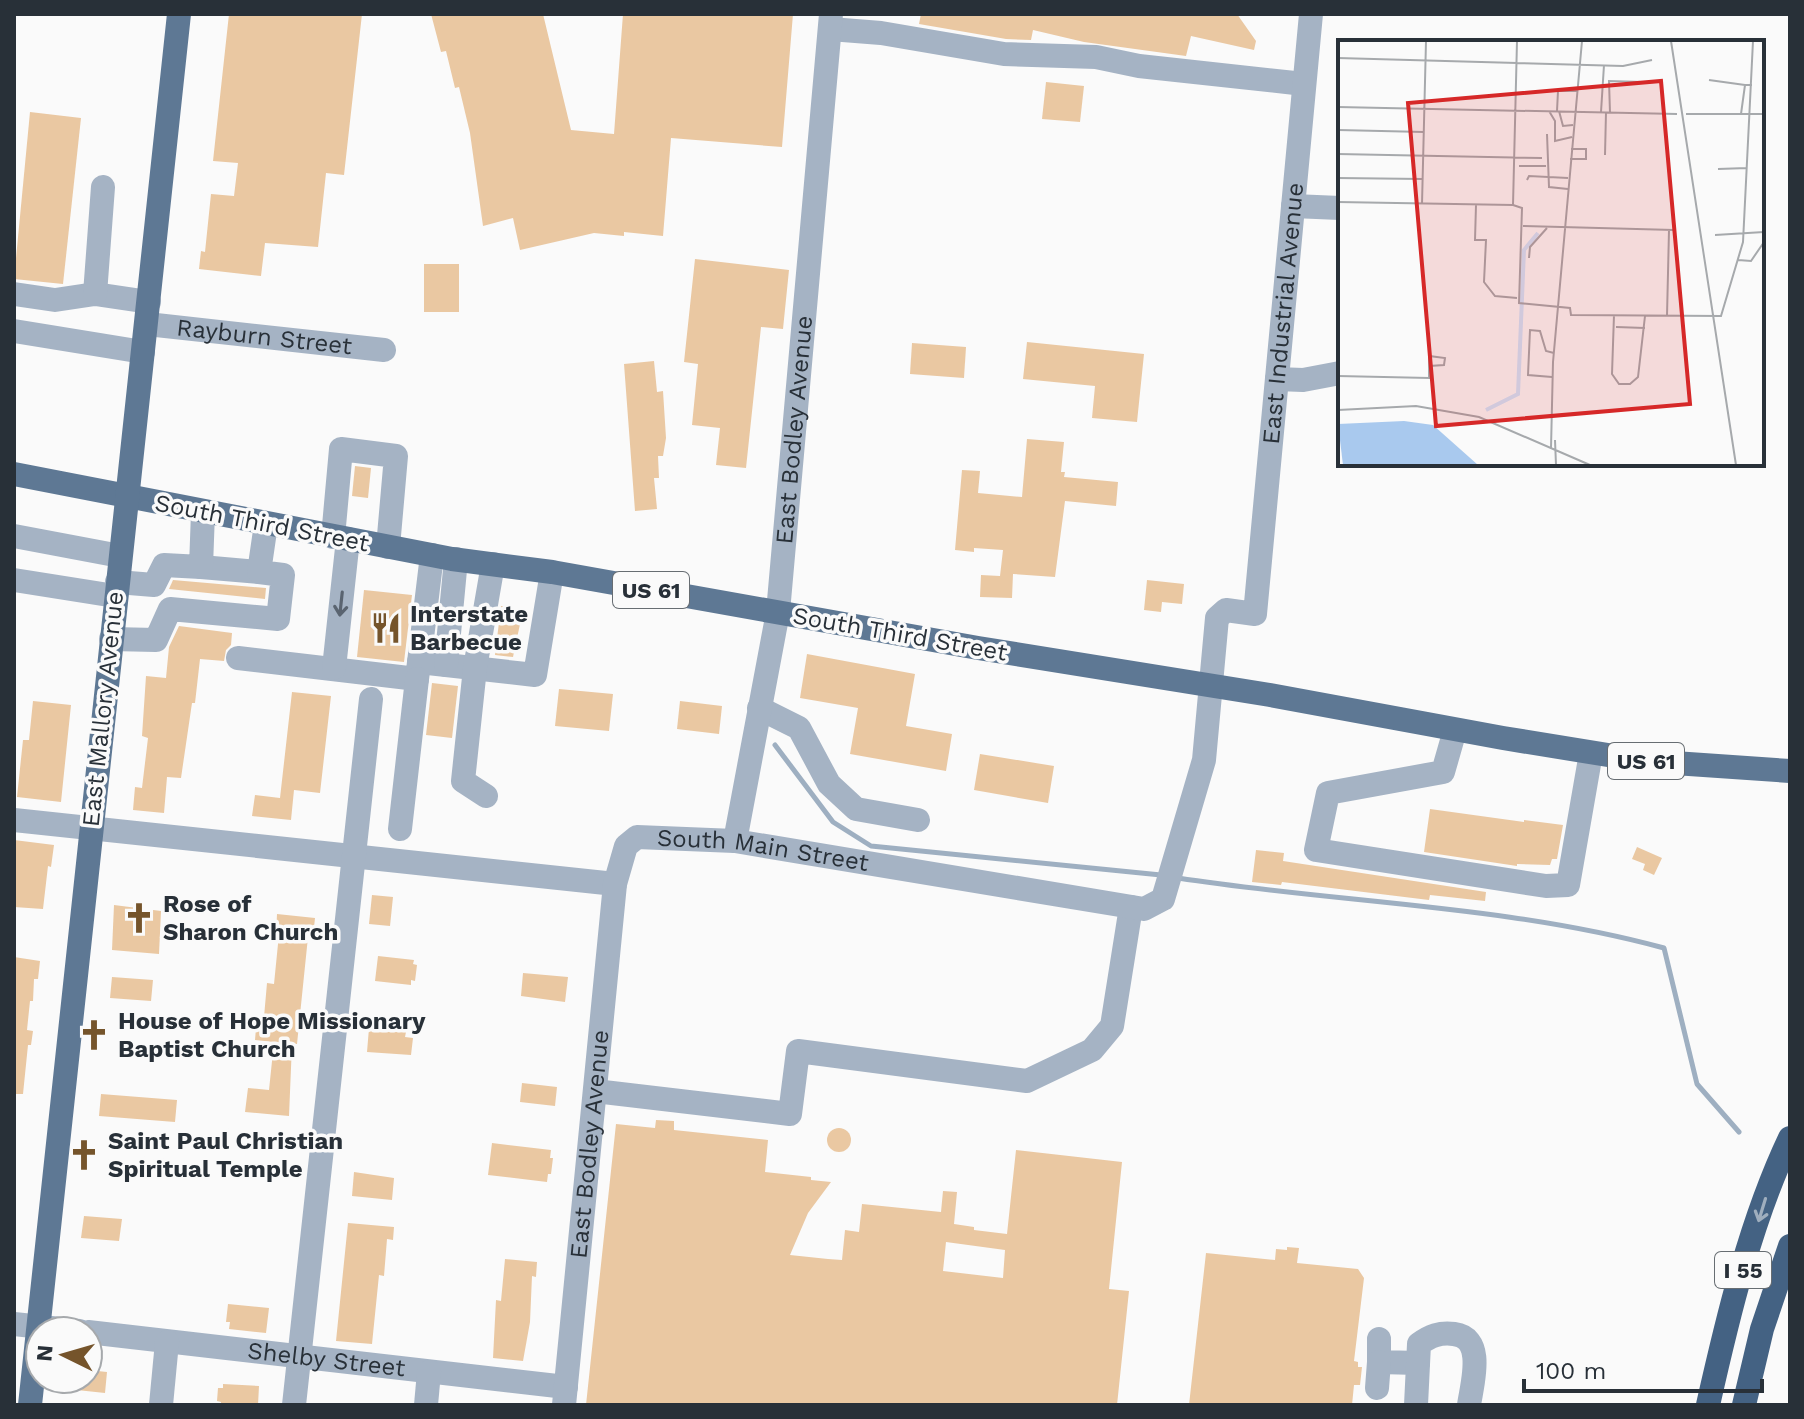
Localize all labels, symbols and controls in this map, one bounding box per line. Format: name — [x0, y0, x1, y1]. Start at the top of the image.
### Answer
inset map — [1338, 40, 1764, 466]
street label: East Industrial Avenue — [1257, 181, 1309, 446]
street label: Rayburn Street — [175, 313, 353, 360]
street label: East Bodley Avenue — [770, 314, 818, 545]
street label: South Third Street — [153, 489, 371, 557]
road number: US 61 — [613, 572, 689, 608]
street label: East Mallory Avenue — [77, 590, 129, 828]
one-way arrow — [334, 590, 349, 617]
place label: Interstate Barbecue — [410, 600, 528, 656]
street label: South Third Street — [791, 601, 1009, 667]
restaurant icon: Interstate Barbecue — [369, 611, 403, 645]
road number: US 61 — [1608, 743, 1684, 779]
street label: South Main Street — [656, 824, 871, 877]
place label: Rose of Sharon Church — [163, 890, 338, 946]
church icon: Rose of Sharon Church — [122, 901, 156, 935]
place label: House of Hope Missionary Baptist Church — [118, 1007, 426, 1063]
church icon: House of Hope Missionary Baptist Church — [77, 1018, 111, 1052]
street label: East Bodley Avenue — [564, 1029, 615, 1260]
place label: Saint Paul Christian Spiritual Temple — [108, 1127, 343, 1183]
church icon: Saint Paul Christian Spiritual Temple — [67, 1138, 101, 1172]
one-way arrow — [1753, 1198, 1768, 1223]
road number: I 55 — [1715, 1252, 1771, 1288]
north arrow — [24, 1315, 104, 1395]
street label: Shelby Street — [246, 1336, 407, 1382]
scale bar — [1524, 1343, 1762, 1393]
text: N — [31, 1344, 58, 1363]
text: 100 m — [1536, 1357, 1606, 1385]

